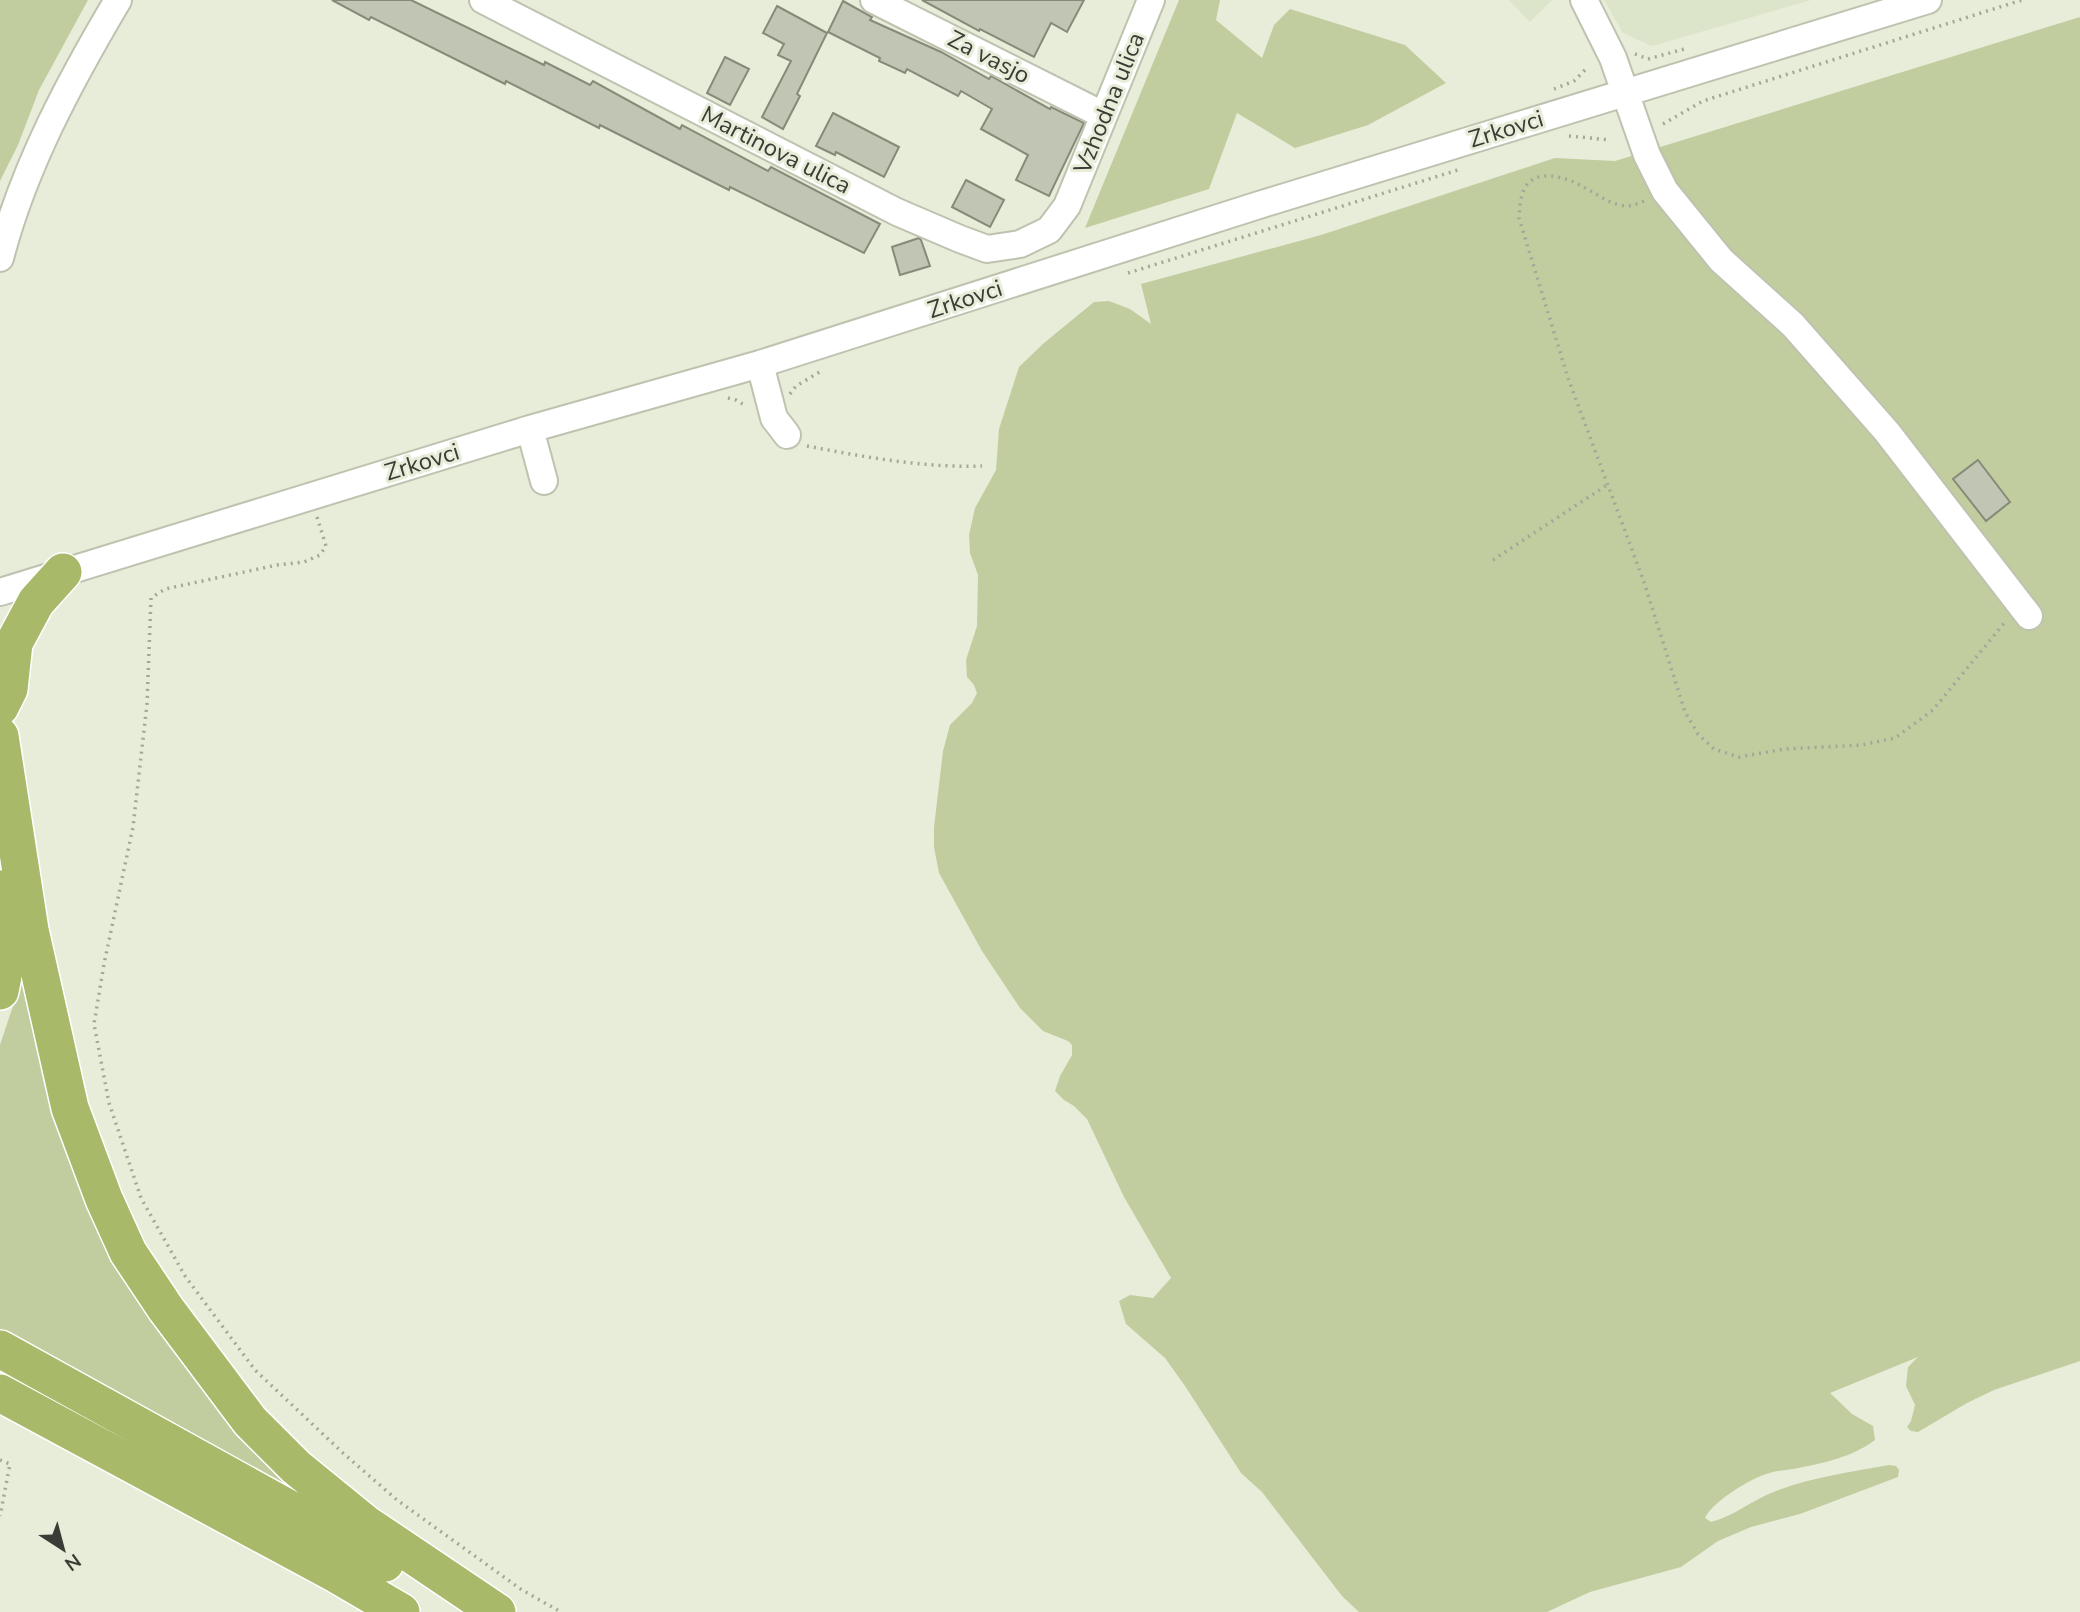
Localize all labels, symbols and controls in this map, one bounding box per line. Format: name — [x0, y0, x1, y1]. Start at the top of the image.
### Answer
street label: Za vasjo — [942, 23, 1036, 91]
street label: Vzhodna ulica — [1066, 28, 1152, 179]
street label: Martinova ulica — [696, 98, 856, 202]
street label: Zrkovci — [1465, 103, 1547, 155]
street label: Zrkovci — [924, 272, 1006, 326]
street label: Zrkovci — [381, 436, 463, 488]
north arrow — [28, 1514, 98, 1584]
text: N — [59, 1547, 86, 1577]

